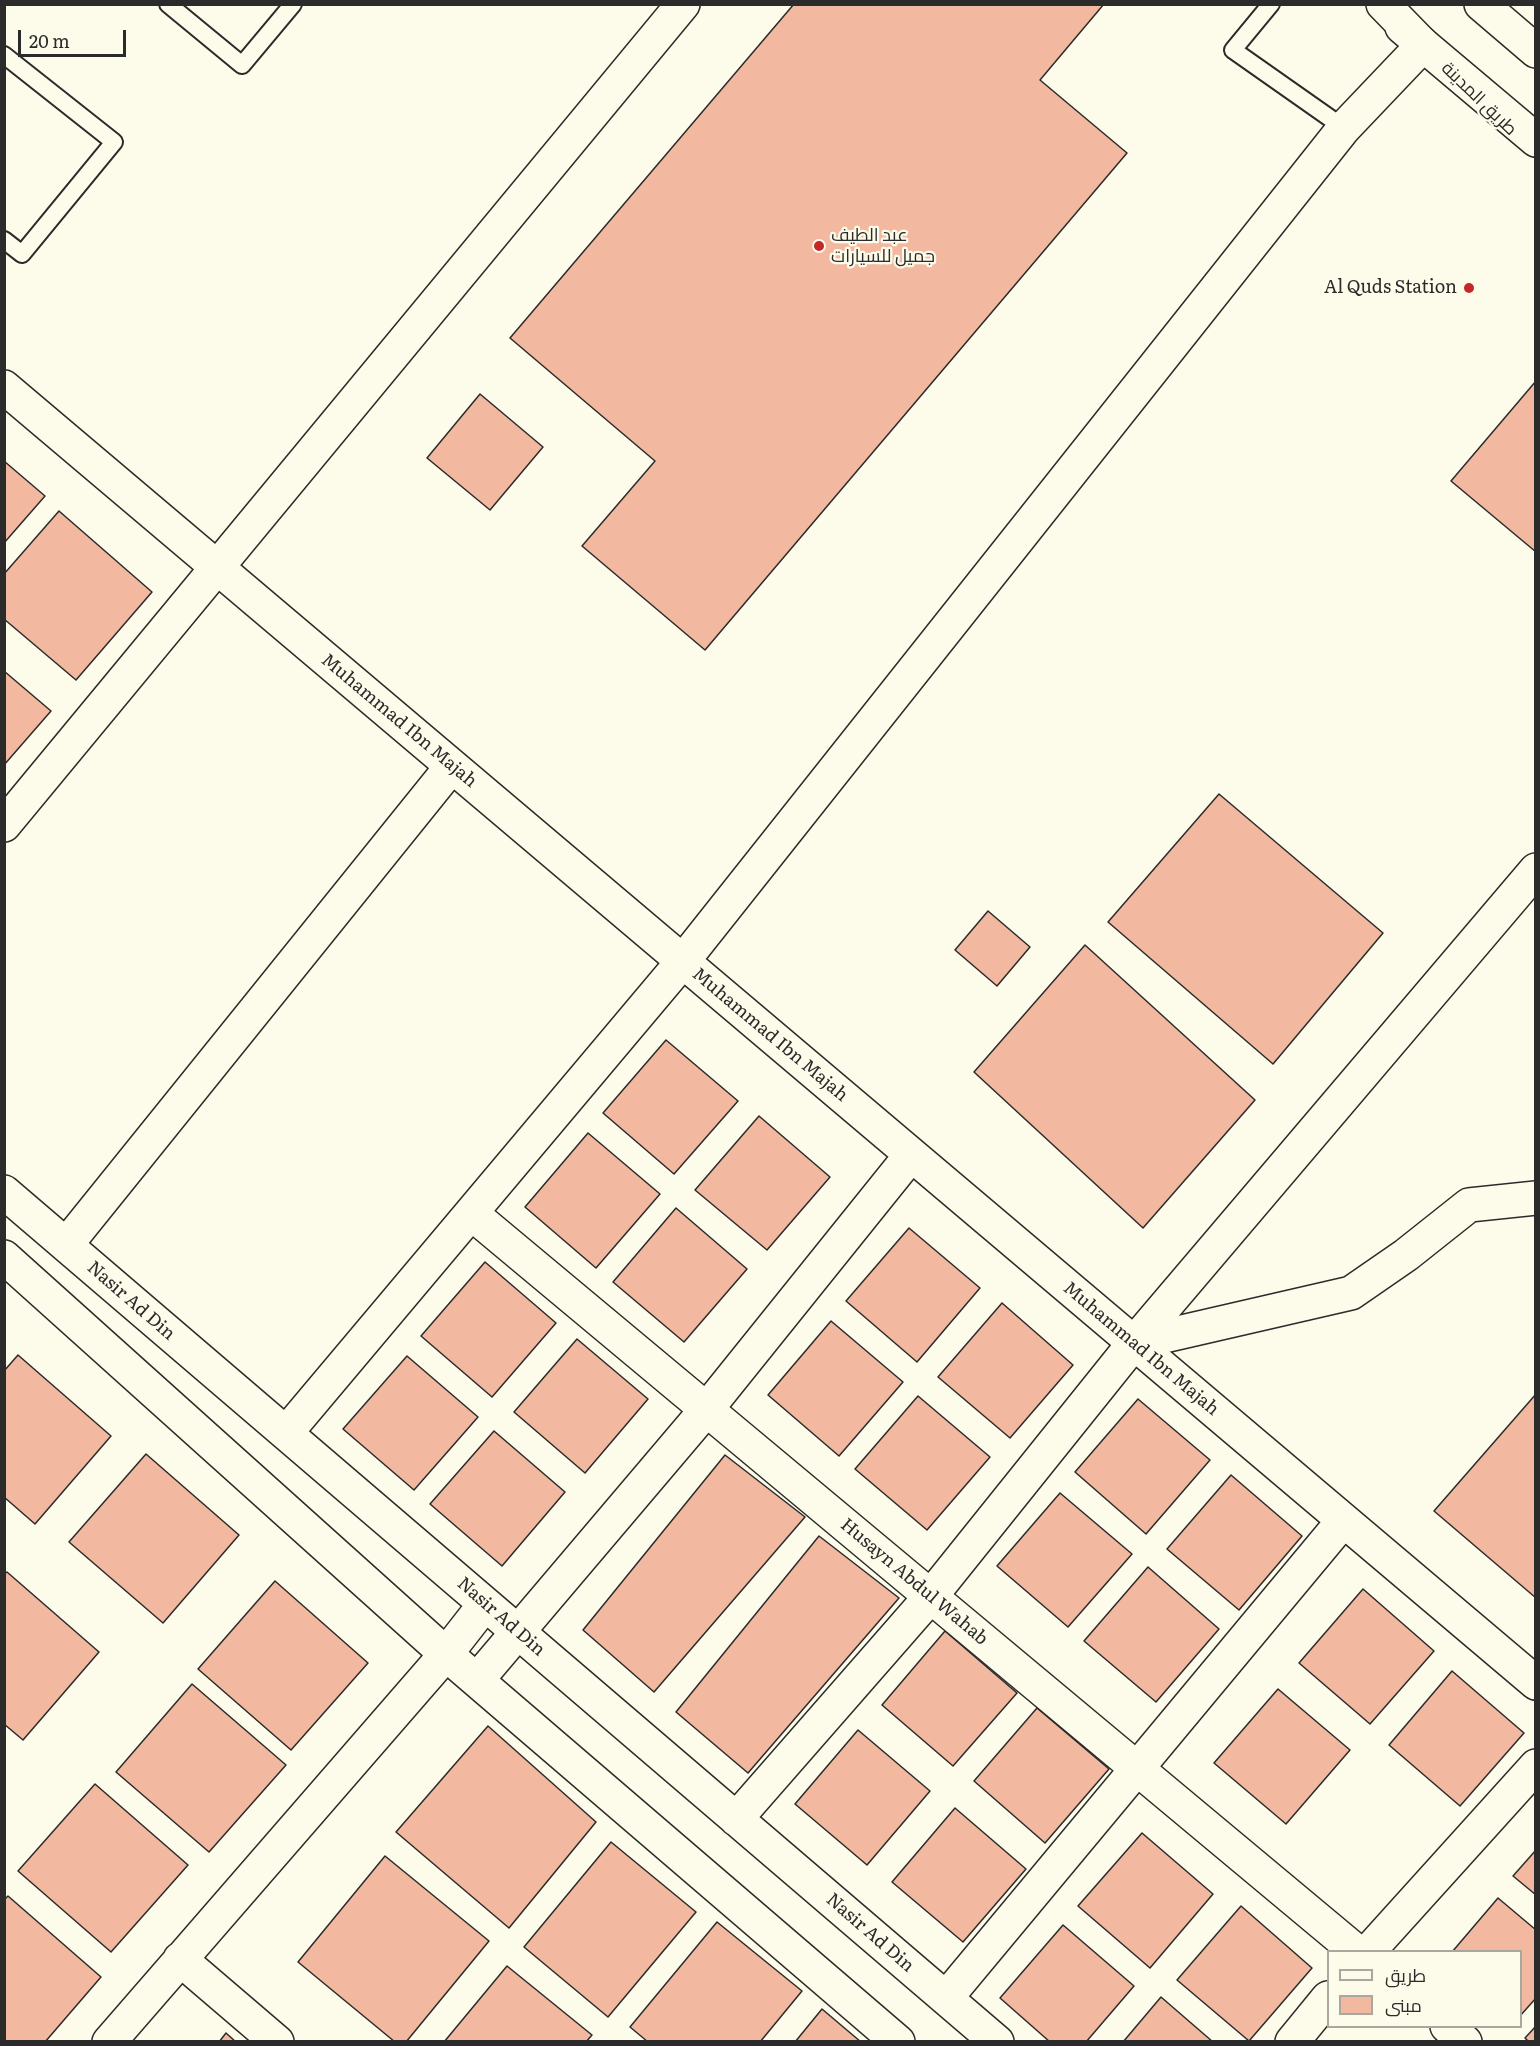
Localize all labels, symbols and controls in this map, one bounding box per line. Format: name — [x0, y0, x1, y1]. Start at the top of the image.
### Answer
scale bar — [21, 18, 129, 56]
text: 20 m — [29, 27, 70, 54]
street label: طريق المدينة — [1437, 58, 1521, 140]
place label: عبد الطيف جميل للسيارات — [831, 225, 935, 268]
marker: عبد الطيف جميل للسيارات — [812, 239, 826, 253]
place label: Al Quds Station — [1324, 277, 1457, 299]
marker: Al Quds Station — [1462, 281, 1476, 295]
street label: Muhammad Ibn Majah — [317, 650, 481, 792]
street label: Muhammad Ibn Majah — [688, 964, 852, 1106]
street label: Nasir Ad Din — [83, 1257, 179, 1345]
street label: Muhammad Ibn Majah — [1059, 1278, 1223, 1420]
street label: Husayn Abdul Wahab — [836, 1514, 992, 1650]
street label: Nasir Ad Din — [453, 1573, 549, 1661]
street label: Nasir Ad Din — [822, 1889, 918, 1977]
legend — [1327, 1950, 1522, 2028]
text: طريق — [1385, 1961, 1426, 1988]
text: مبنى — [1385, 1991, 1422, 2018]

